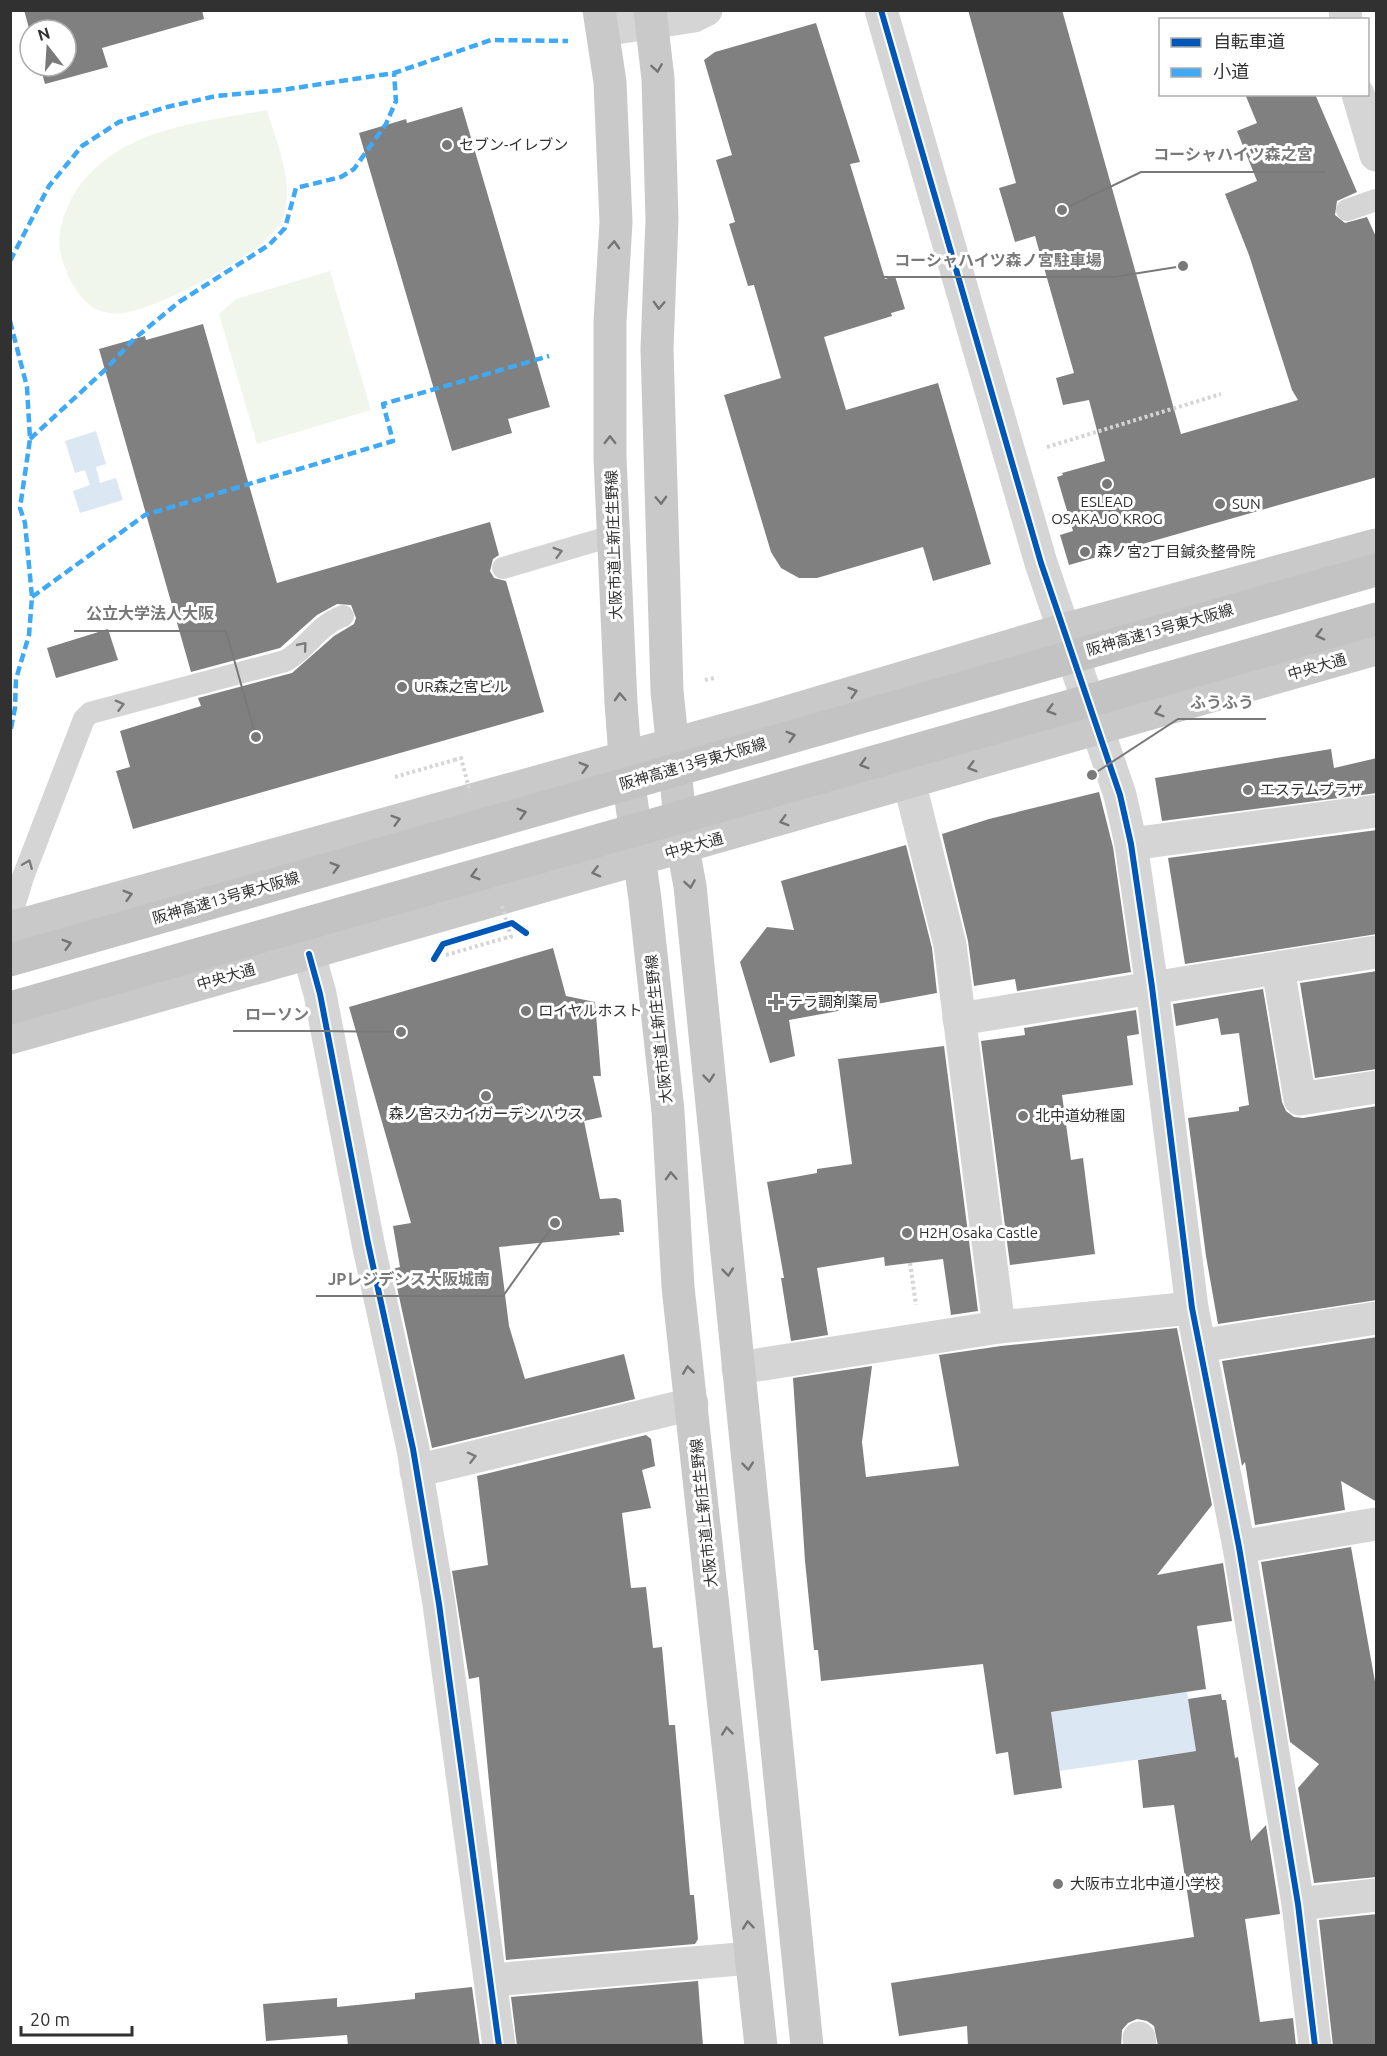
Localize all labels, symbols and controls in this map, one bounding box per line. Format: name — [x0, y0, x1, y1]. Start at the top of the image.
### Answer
north arrow — [18, 18, 78, 78]
legend — [1159, 18, 1369, 96]
text: N — [35, 23, 52, 44]
text: 自転車道 — [1213, 31, 1285, 51]
text: 小道 — [1213, 61, 1249, 81]
one-way arrow — [650, 64, 662, 73]
place label: セブン-イレブン — [459, 136, 568, 153]
marker: セブン-イレブン — [440, 138, 454, 152]
callout: コーシャハイツ森之宮 — [1141, 138, 1325, 172]
text: コーシャハイツ森之宮 — [1153, 145, 1313, 163]
one-way arrow — [608, 240, 621, 249]
callout: コーシャハイツ森ノ宮駐車場 — [882, 243, 1114, 277]
text: コーシャハイツ森ノ宮駐車場 — [894, 251, 1102, 269]
one-way arrow — [652, 301, 665, 310]
one-way arrow — [604, 435, 616, 444]
street label: 大阪市道上新庄生野線 — [602, 470, 625, 620]
marker: ESLEAD OSAKAJO KROG — [1100, 477, 1114, 491]
place label: ESLEAD OSAKAJO KROG — [1051, 493, 1163, 527]
place label: SUN — [1232, 495, 1261, 512]
one-way arrow — [655, 496, 668, 505]
marker: SUN — [1213, 497, 1227, 511]
place label: 森ノ宮2丁目鍼灸整骨院 — [1097, 543, 1255, 560]
marker: 森ノ宮2丁目鍼灸整骨院 — [1078, 545, 1092, 559]
one-way arrow — [552, 547, 562, 560]
callout: 公立大学法人大阪 — [74, 597, 226, 631]
street label: 阪神高速13号東大阪線 — [1085, 600, 1235, 659]
text: 公立大学法人大阪 — [86, 604, 214, 622]
one-way arrow — [1315, 627, 1325, 640]
one-way arrow — [296, 642, 307, 653]
street label: 中央大通 — [1286, 650, 1348, 683]
place label: UR森之宮ビル — [414, 678, 509, 695]
marker: UR森之宮ビル — [395, 680, 409, 694]
callout: ふうふう — [1178, 685, 1266, 719]
one-way arrow — [847, 687, 858, 699]
one-way arrow — [614, 693, 627, 702]
text: ふうふう — [1190, 693, 1254, 711]
one-way arrow — [115, 700, 125, 713]
one-way arrow — [1047, 703, 1057, 715]
one-way arrow — [1154, 705, 1165, 717]
one-way arrow — [785, 731, 795, 743]
street label: 阪神高速13号東大阪線 — [618, 734, 768, 793]
one-way arrow — [859, 757, 870, 769]
one-way arrow — [967, 760, 978, 772]
one-way arrow — [578, 762, 589, 774]
place label: エステムプラザ — [1260, 781, 1364, 798]
marker: エステムプラザ — [1241, 783, 1255, 797]
one-way arrow — [516, 808, 527, 820]
one-way arrow — [779, 814, 790, 826]
one-way arrow — [390, 815, 401, 827]
street label: 中央大通 — [663, 829, 725, 862]
one-way arrow — [21, 859, 34, 870]
one-way arrow — [329, 862, 340, 874]
one-way arrow — [592, 865, 602, 878]
street label: 阪神高速13号東大阪線 — [151, 868, 301, 927]
one-way arrow — [470, 868, 481, 880]
one-way arrow — [683, 880, 695, 889]
one-way arrow — [122, 890, 132, 902]
one-way arrow — [61, 939, 72, 951]
street label: 大阪市道上新庄生野線 — [642, 954, 675, 1105]
street label: 中央大通 — [195, 960, 257, 993]
place label: テラ調剤薬局 — [788, 993, 878, 1010]
marker: テラ調剤薬局 — [769, 995, 783, 1009]
callout: ローソン — [233, 997, 321, 1031]
place label: ロイヤルホスト — [538, 1002, 643, 1019]
marker: ロイヤルホスト — [519, 1004, 533, 1018]
text: ローソン — [245, 1005, 309, 1023]
one-way arrow — [702, 1074, 715, 1083]
marker: 森ノ宮スカイガーデンハウス — [479, 1089, 493, 1103]
place label: 森ノ宮スカイガーデンハウス — [388, 1105, 584, 1122]
place label: 北中道幼稚園 — [1035, 1107, 1125, 1124]
marker: 北中道幼稚園 — [1016, 1109, 1030, 1123]
one-way arrow — [665, 1171, 678, 1180]
place label: H2H Osaka Castle — [919, 1224, 1038, 1241]
marker: H2H Osaka Castle — [900, 1226, 914, 1240]
callout: JPレジデンス大阪城南 — [316, 1262, 503, 1296]
one-way arrow — [721, 1268, 734, 1277]
text: JPレジデンス大阪城南 — [328, 1270, 490, 1288]
one-way arrow — [682, 1365, 695, 1375]
street label: 大阪市道上新庄生野線 — [687, 1438, 720, 1589]
one-way arrow — [467, 1452, 477, 1465]
one-way arrow — [741, 1462, 754, 1471]
one-way arrow — [721, 1726, 734, 1735]
place label: 大阪市立北中道小学校 — [1070, 1875, 1220, 1892]
marker: 大阪市立北中道小学校 — [1051, 1877, 1065, 1891]
one-way arrow — [742, 1920, 754, 1929]
scale bar — [21, 1999, 132, 2037]
text: 20 m — [30, 2009, 70, 2029]

